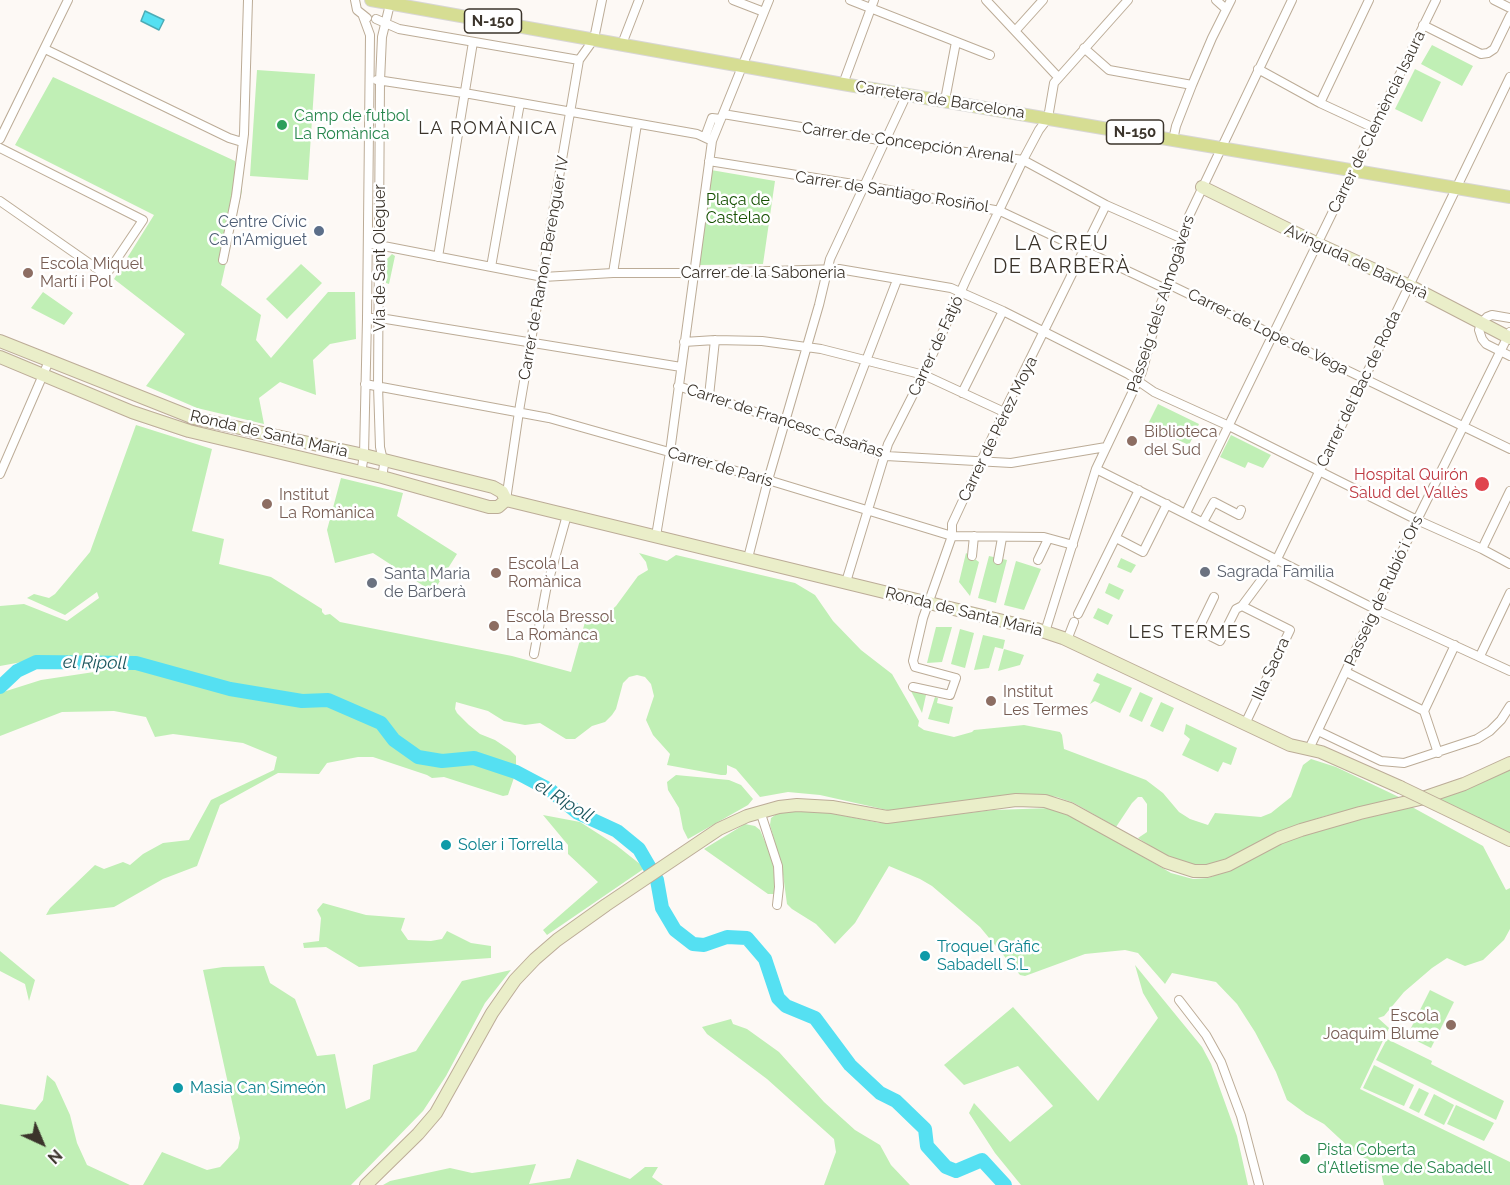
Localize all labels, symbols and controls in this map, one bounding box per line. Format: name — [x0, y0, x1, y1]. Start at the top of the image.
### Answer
road number: N-150 — [464, 9, 522, 33]
street label: Carrer de Clemència Isaura — [1324, 28, 1430, 216]
street label: Carretera de Barcelona — [854, 77, 1026, 123]
place label: Camp de futbol La Romànica — [294, 106, 410, 144]
marker: Camp de futbol La Romànica — [275, 118, 289, 132]
district label: LA ROMÀNICA — [418, 118, 558, 140]
street label: Carrer de Concepción Arenal — [801, 119, 1015, 167]
road number: N-150 — [1106, 120, 1164, 144]
street label: Carrer de Ramon Berenguer IV — [515, 154, 573, 382]
street label: Carrer de Santiago Rosiñol — [794, 167, 990, 217]
street label: Via de Sant Oleguer — [370, 184, 390, 332]
park label: Plaça de Castelao — [706, 190, 770, 228]
place label: Centre Cívic Ca n'Amiguet — [209, 212, 307, 250]
street label: Passeig dels Almogàvers — [1123, 213, 1199, 395]
street label: Avinguda de Barberà — [1281, 220, 1431, 304]
marker: Centre Cívic Ca n'Amiguet — [312, 224, 326, 238]
district label: LA CREU DE BARBERÀ — [993, 232, 1131, 279]
place label: Escola Miquel Martí i Pol — [40, 254, 143, 292]
street label: Carrer de la Saboneria — [681, 263, 845, 283]
marker: Escola Miquel Martí i Pol — [21, 266, 35, 280]
street label: Carrer de Lope de Vega — [1185, 285, 1351, 379]
street label: Carrer de Fatjó — [904, 293, 968, 399]
street label: Carrer del Bac de Roda — [1313, 308, 1405, 470]
street label: Carrer de Pérez Moya — [954, 353, 1042, 505]
street label: Carrer de Francesc Casañas — [684, 380, 886, 462]
street label: Ronda de Santa Maria — [188, 406, 350, 462]
place label: Biblioteca del Sud — [1144, 422, 1217, 460]
marker: Biblioteca del Sud — [1125, 434, 1139, 448]
street label: Carrer de París — [665, 443, 775, 491]
place label: Hospital Quirón Salud del Vallès — [1349, 465, 1468, 503]
marker: Hospital Quirón Salud del Vallès — [1473, 475, 1491, 493]
place label: Institut La Romànica — [279, 485, 375, 523]
marker: Institut La Romànica — [260, 497, 274, 511]
street label: Passeig de Rubió i Ors — [1341, 513, 1427, 669]
place label: Escola La Romànica — [508, 554, 581, 592]
place label: Sagrada Familia — [1217, 562, 1334, 582]
place label: Santa Maria de Barberà — [384, 564, 470, 602]
marker: Sagrada Familia — [1198, 565, 1212, 579]
marker: Escola La Romànica — [489, 566, 503, 580]
marker: Santa Maria de Barberà — [365, 576, 379, 590]
street label: Ronda de Santa Maria — [883, 583, 1045, 641]
place label: Escola Bressol La Romànca — [506, 607, 614, 645]
marker: Escola Bressol La Romànca — [487, 619, 501, 633]
district label: LES TERMES — [1128, 622, 1252, 644]
street label: Illa Sacra — [1248, 635, 1294, 703]
water label: el Ripoll — [63, 652, 127, 674]
place label: Institut Les Termes — [1003, 682, 1088, 720]
marker: Institut Les Termes — [984, 694, 998, 708]
water label: el Ripoll — [531, 775, 597, 827]
place label: Soler i Torrella — [458, 835, 564, 855]
marker: Soler i Torrella — [439, 838, 453, 852]
place label: Troquel Gràfic Sabadell S.L — [937, 937, 1040, 975]
marker: Troquel Gràfic Sabadell S.L — [918, 949, 932, 963]
place label: Escola Joaquim Blume — [1323, 1006, 1439, 1044]
marker: Escola Joaquim Blume — [1444, 1018, 1458, 1032]
place label: Masia Can Simeón — [190, 1078, 326, 1098]
marker: Masia Can Simeón — [171, 1081, 185, 1095]
north arrow — [12, 1113, 72, 1173]
place label: Pista Coberta d'Atletisme de Sabadell — [1317, 1140, 1492, 1178]
text: N — [44, 1145, 66, 1167]
marker: Pista Coberta d'Atletisme de Sabadell — [1298, 1152, 1312, 1166]

